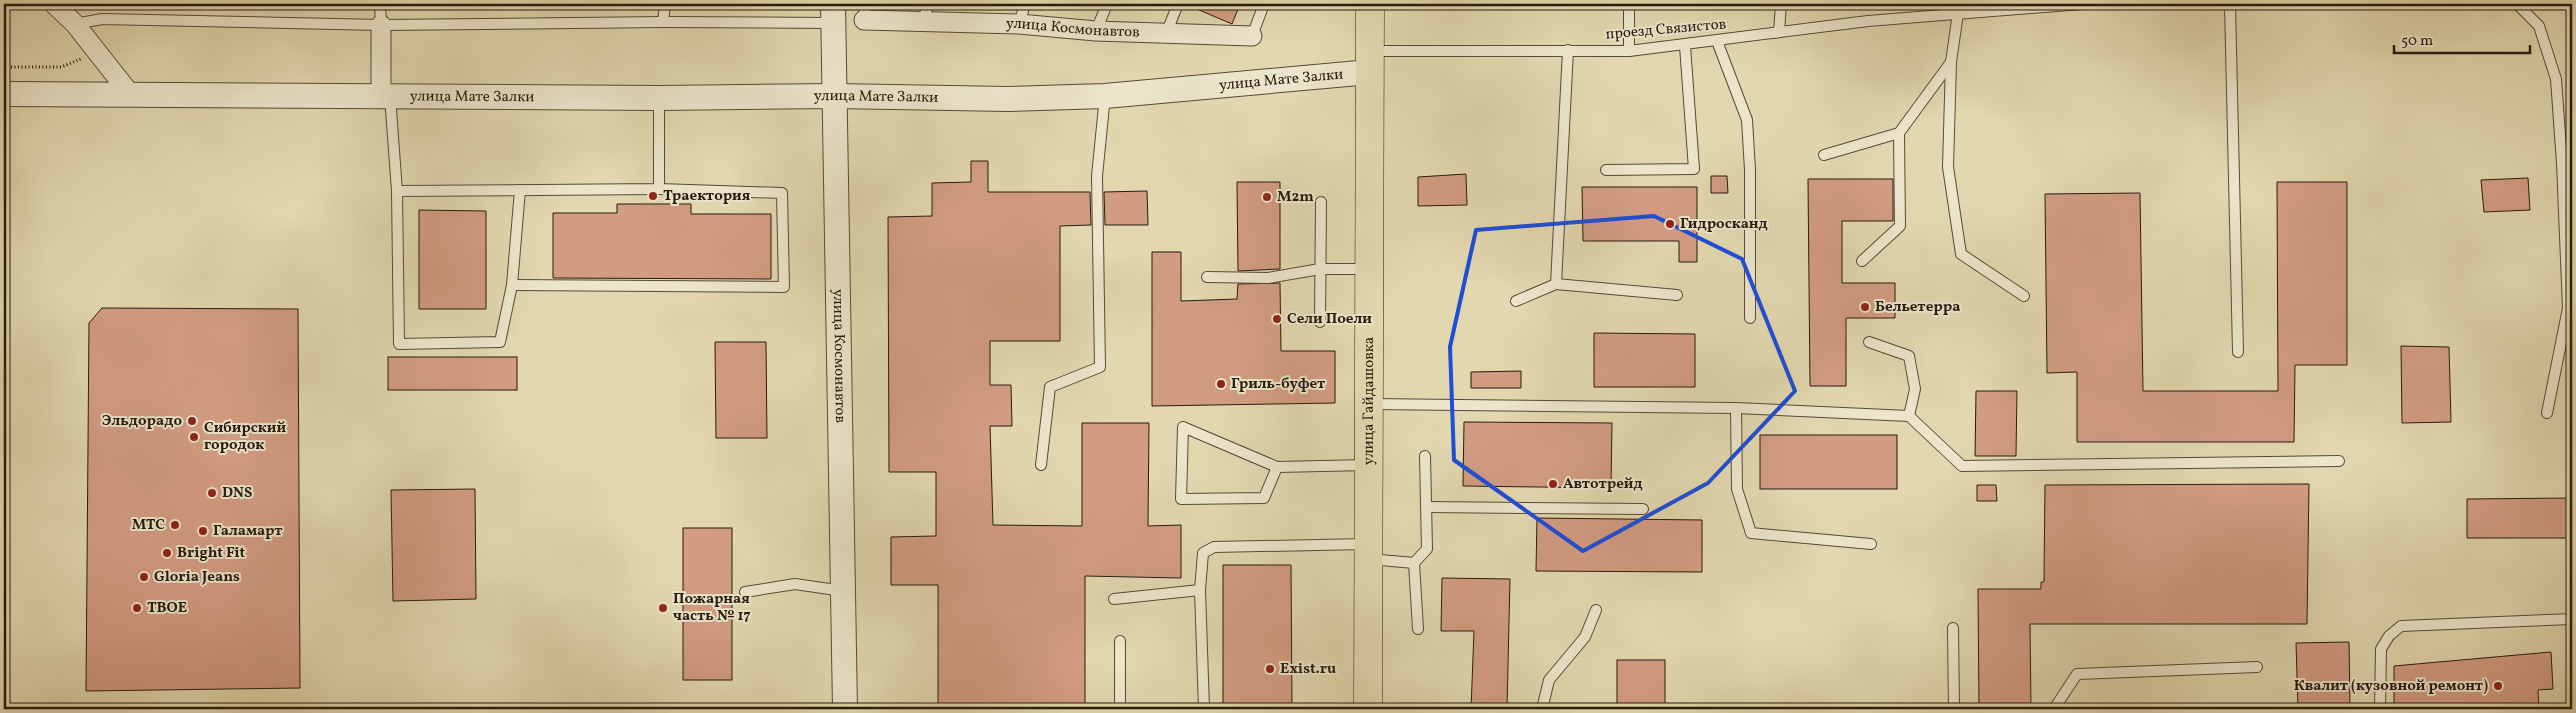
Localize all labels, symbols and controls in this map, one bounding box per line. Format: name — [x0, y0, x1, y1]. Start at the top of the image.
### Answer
street label: улица Космонавтов — [1006, 13, 1140, 43]
street label: проезд Связистов — [1605, 14, 1727, 46]
scale bar — [2394, 22, 2530, 54]
text: 50 m — [2401, 31, 2433, 52]
street label: улица Мате Залки — [1218, 64, 1344, 96]
street label: улица Мате Залки — [814, 85, 938, 108]
street label: улица Мате Залки — [410, 86, 534, 108]
place label: Траектория — [663, 186, 751, 207]
place label: М2m — [1277, 187, 1314, 208]
marker: Траектория — [647, 190, 659, 202]
marker: М2m — [1261, 191, 1273, 203]
place label: Гидросканд — [1680, 214, 1768, 235]
marker: Гидросканд — [1664, 218, 1676, 230]
street label: улица Космонавтов — [827, 289, 851, 423]
place label: Бельетерра — [1875, 297, 1960, 318]
marker: Бельетерра — [1859, 301, 1871, 313]
place label: Сели Поели — [1287, 309, 1372, 330]
marker: Сели Поели — [1271, 313, 1283, 325]
street label: улица Гайдашовка — [1358, 337, 1380, 465]
place label: Гриль-буфет — [1231, 374, 1326, 395]
marker: Гриль-буфет — [1215, 378, 1227, 390]
place label: Эльдорадо — [102, 411, 182, 432]
marker: Эльдорадо — [186, 415, 198, 427]
place label: Сибирский городок — [204, 418, 286, 456]
marker: Сибирский городок — [188, 431, 200, 443]
place label: Автотрейд — [1563, 474, 1643, 495]
marker: Автотрейд — [1547, 478, 1559, 490]
place label: DNS — [222, 483, 252, 504]
marker: DNS — [206, 487, 218, 499]
place label: МТС — [132, 515, 165, 536]
marker: МТС — [169, 519, 181, 531]
place label: Галамарт — [213, 521, 283, 542]
marker: Галамарт — [197, 525, 209, 537]
place label: Bright Fit — [177, 543, 246, 564]
marker: Bright Fit — [161, 547, 173, 559]
place label: Gloria Jeans — [154, 567, 240, 588]
marker: Gloria Jeans — [138, 571, 150, 583]
place label: Пожарная часть № 17 — [673, 589, 751, 627]
place label: ТВОЕ — [147, 598, 187, 619]
marker: ТВОЕ — [131, 602, 143, 614]
marker: Пожарная часть № 17 — [657, 602, 669, 614]
place label: Exist.ru — [1280, 659, 1336, 680]
marker: Exist.ru — [1264, 663, 1276, 675]
place label: Квалит (кузовной ремонт) — [2294, 676, 2488, 697]
marker: Квалит (кузовной ремонт) — [2492, 680, 2504, 692]

